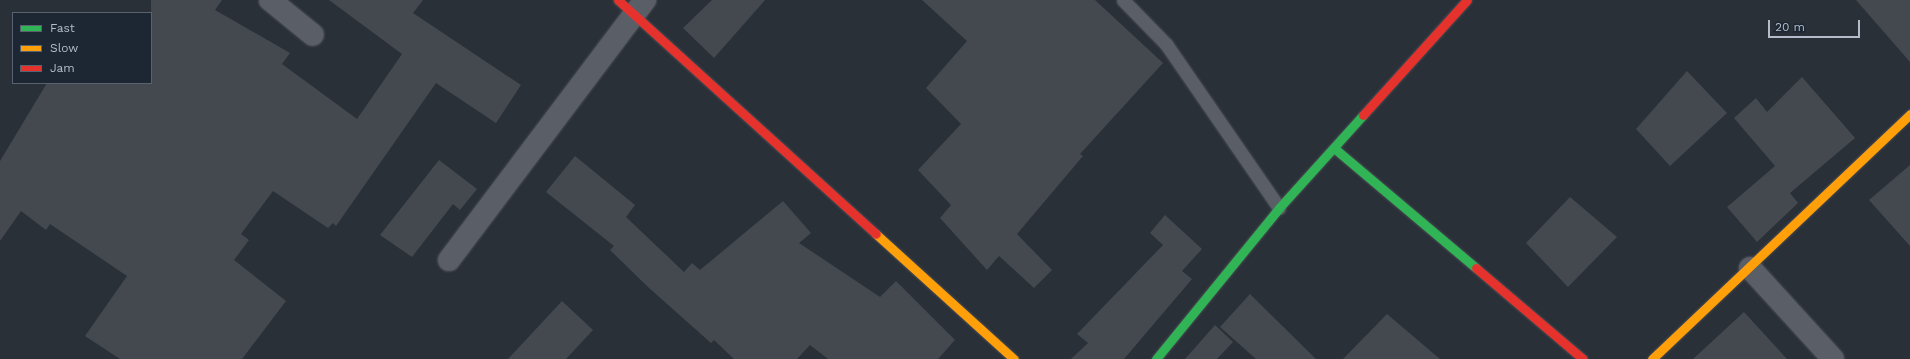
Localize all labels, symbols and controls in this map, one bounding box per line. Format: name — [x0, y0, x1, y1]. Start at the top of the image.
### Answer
legend — [12, 12, 152, 84]
scale bar — [1770, 12, 1862, 38]
text: 20 m — [1775, 20, 1805, 34]
text: Fast — [50, 21, 75, 35]
text: Slow — [50, 41, 78, 55]
text: Jam — [50, 61, 75, 75]

